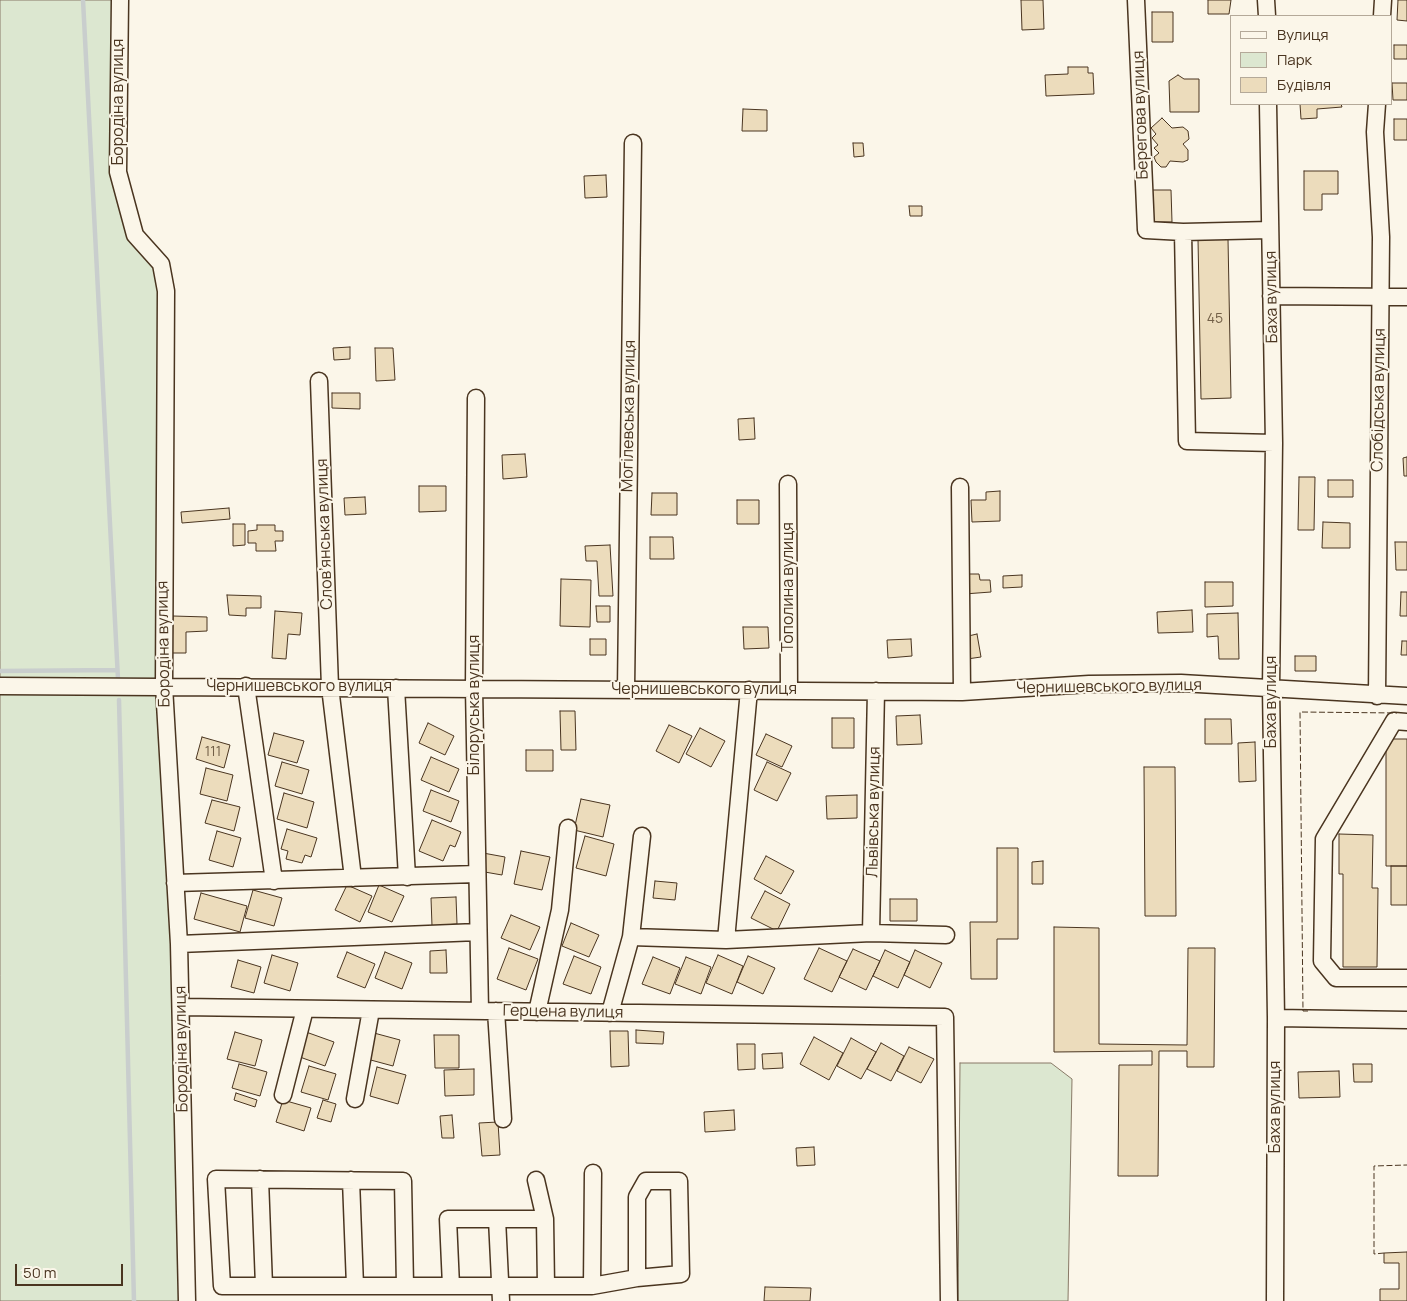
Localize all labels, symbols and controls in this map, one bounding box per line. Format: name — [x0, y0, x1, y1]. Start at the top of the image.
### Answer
legend — [1230, 15, 1392, 105]
text: Вулиця — [1277, 24, 1329, 45]
street label: Бородіна вулиця — [109, 39, 129, 165]
text: Парк — [1277, 49, 1312, 70]
street label: Берегова вулиця — [1129, 50, 1153, 180]
text: Будівля — [1277, 74, 1331, 95]
street label: Баха вулиця — [1262, 251, 1282, 343]
house number: 45 — [1207, 311, 1223, 327]
street label: Слобідська вулиця — [1368, 328, 1390, 472]
street label: Могілевська вулиця — [618, 340, 640, 492]
street label: Слов’янська вулиця — [313, 458, 337, 610]
street label: Тополина вулиця — [779, 522, 799, 652]
street label: Бородіна вулиця — [153, 581, 175, 707]
street label: Білоруська вулиця — [465, 635, 485, 775]
street label: Баха вулиця — [1262, 656, 1282, 748]
street label: Чернишевського вулиця — [1016, 676, 1202, 698]
street label: Чернишевського вулиця — [206, 677, 392, 697]
street label: Чернишевського вулиця — [611, 680, 797, 700]
house number: 111 — [205, 744, 221, 760]
street label: Львівська вулиця — [863, 746, 885, 878]
street label: Бородіна вулиця — [171, 986, 193, 1112]
street label: Герцена вулиця — [503, 1001, 623, 1023]
street label: Баха вулиця — [1266, 1061, 1286, 1153]
scale bar — [18, 1254, 125, 1286]
text: 50 m — [23, 1262, 57, 1283]

